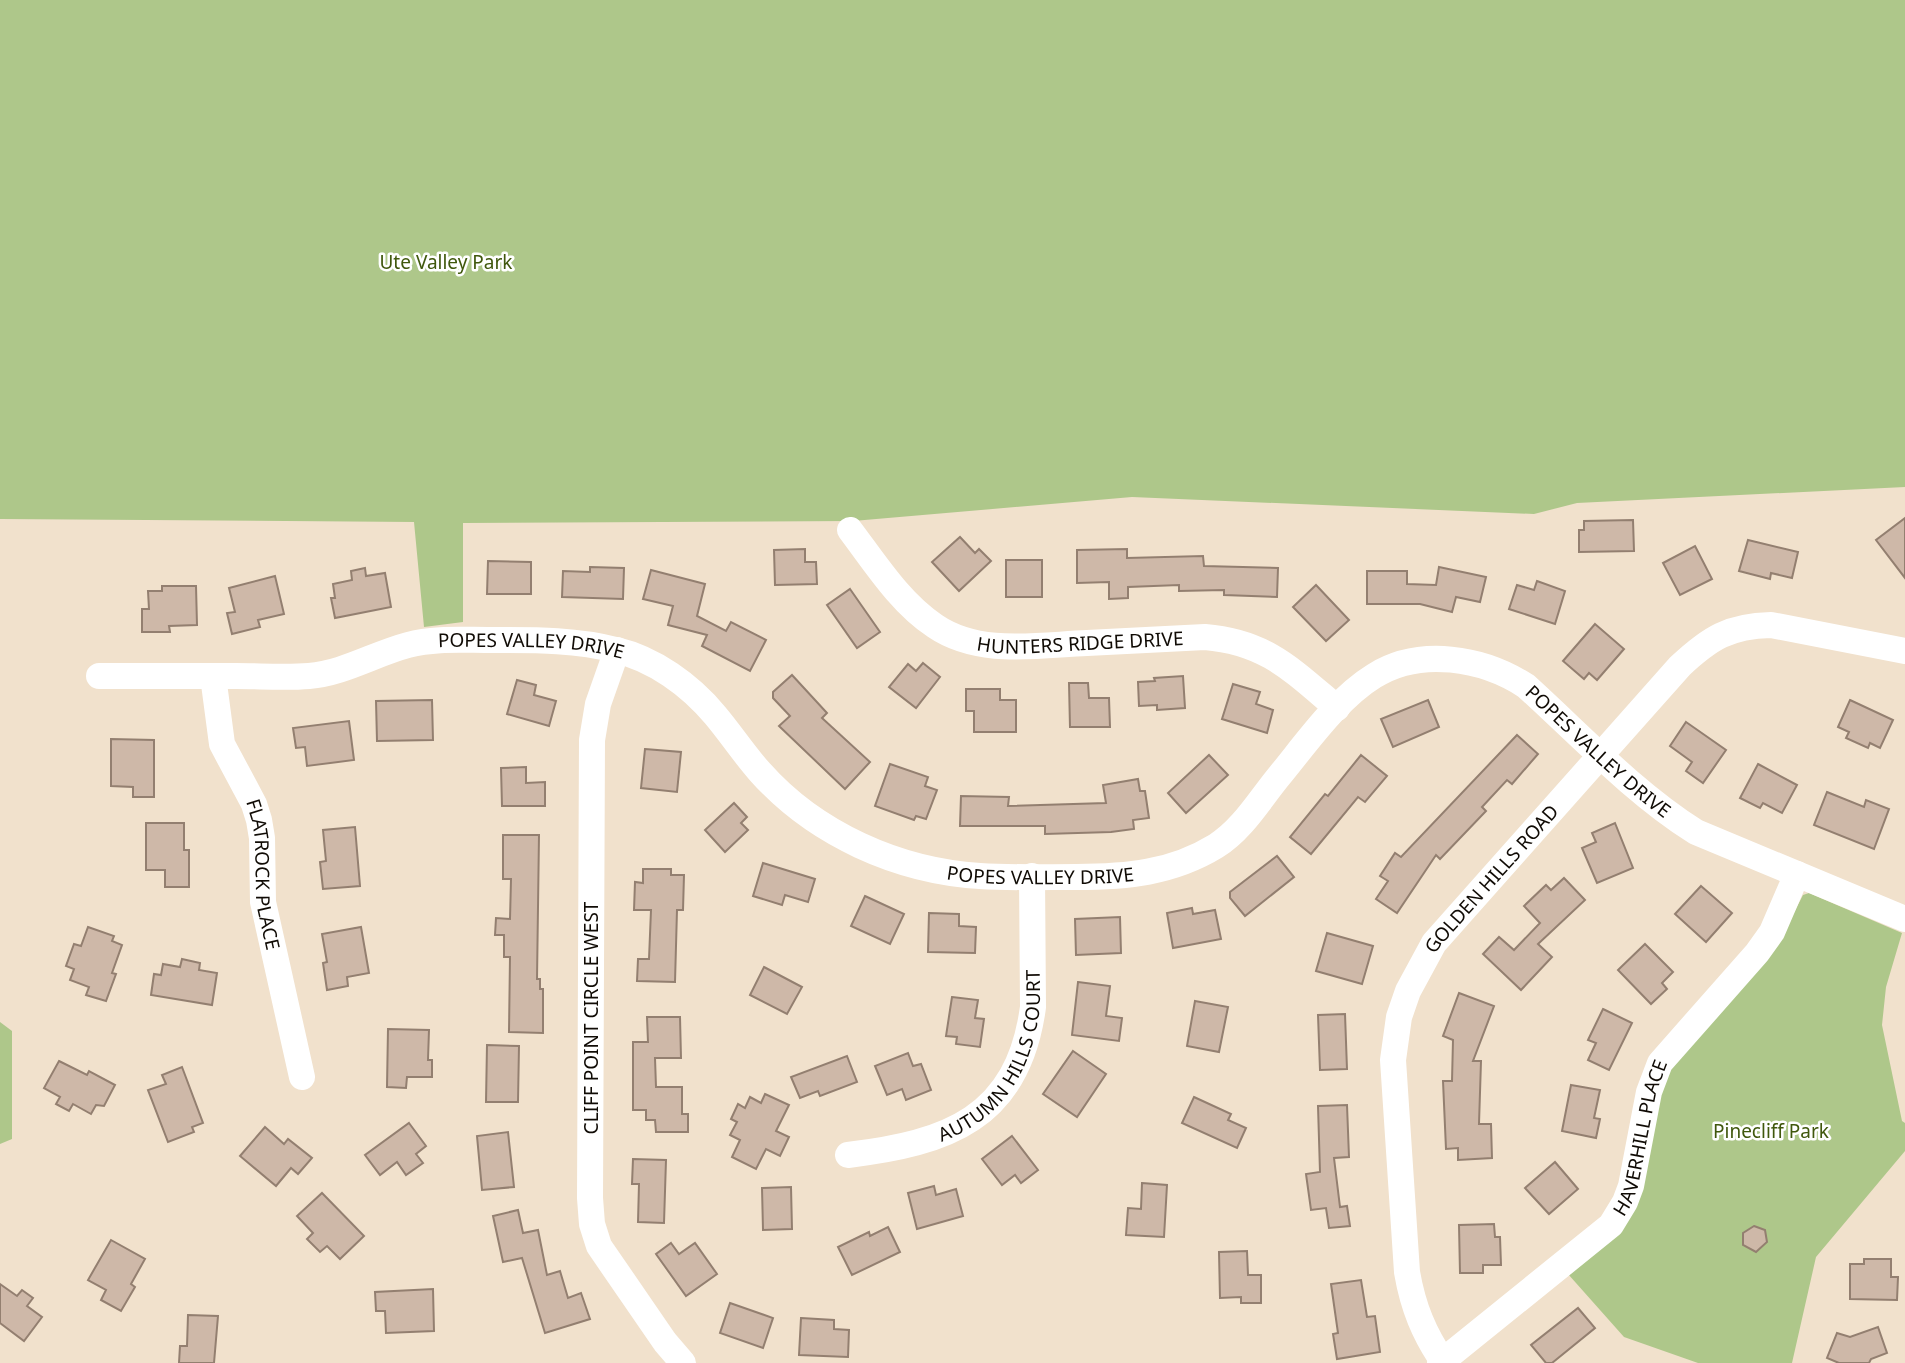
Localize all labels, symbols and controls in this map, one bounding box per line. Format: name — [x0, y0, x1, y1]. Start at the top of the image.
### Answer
park label: Ute Valley Park — [379, 249, 513, 275]
street label: HUNTERS RIDGE DRIVE — [975, 625, 1184, 660]
street label: POPES VALLEY DRIVE — [438, 627, 627, 665]
street label: POPES VALLEY DRIVE — [1520, 679, 1676, 823]
street label: FLATROCK PLACE — [240, 796, 286, 952]
street label: GOLDEN HILLS ROAD — [1418, 799, 1564, 957]
street label: POPES VALLEY DRIVE — [945, 859, 1135, 890]
street label: CLIFF POINT CIRCLE WEST — [578, 901, 604, 1134]
street label: AUTUMN HILLS COURT — [934, 969, 1046, 1147]
street label: HAVERHILL PLACE — [1607, 1056, 1673, 1221]
park label: Pinecliff Park — [1713, 1118, 1829, 1144]

